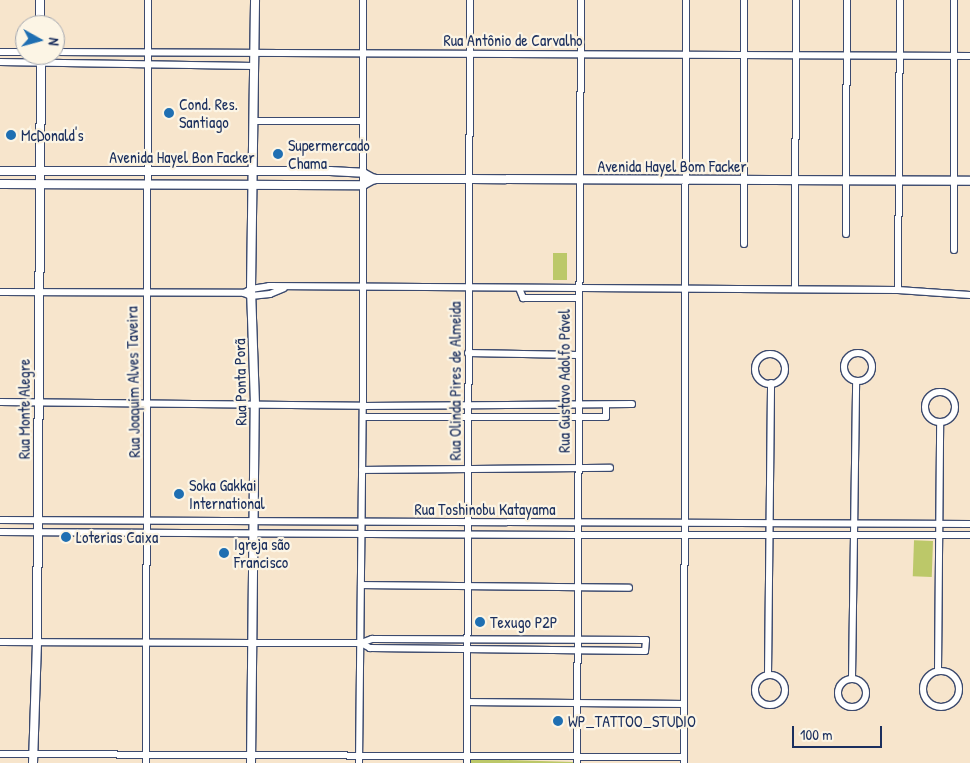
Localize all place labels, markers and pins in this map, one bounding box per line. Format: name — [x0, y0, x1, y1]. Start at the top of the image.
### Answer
place label: Cond. Res. Santiago — [179, 94, 238, 132]
marker: Cond. Res. Santiago — [163, 107, 175, 119]
place label: McDonald's — [21, 125, 84, 145]
marker: McDonald's — [5, 129, 17, 141]
place label: Supermercado Chama — [288, 135, 370, 173]
marker: Supermercado Chama — [272, 148, 284, 160]
place label: Soka Gakkai International — [189, 475, 265, 513]
marker: Soka Gakkai International — [173, 488, 185, 500]
place label: Loterias Caixa — [76, 527, 158, 547]
marker: Loterias Caixa — [60, 531, 72, 543]
place label: Igreja são Francisco — [234, 534, 290, 572]
marker: Igreja são Francisco — [218, 547, 230, 559]
place label: Texugo P2P — [490, 612, 558, 632]
marker: Texugo P2P — [474, 616, 486, 628]
place label: WP_TATTOO_STUDIO — [568, 711, 696, 731]
marker: WP_TATTOO_STUDIO — [552, 715, 564, 727]

